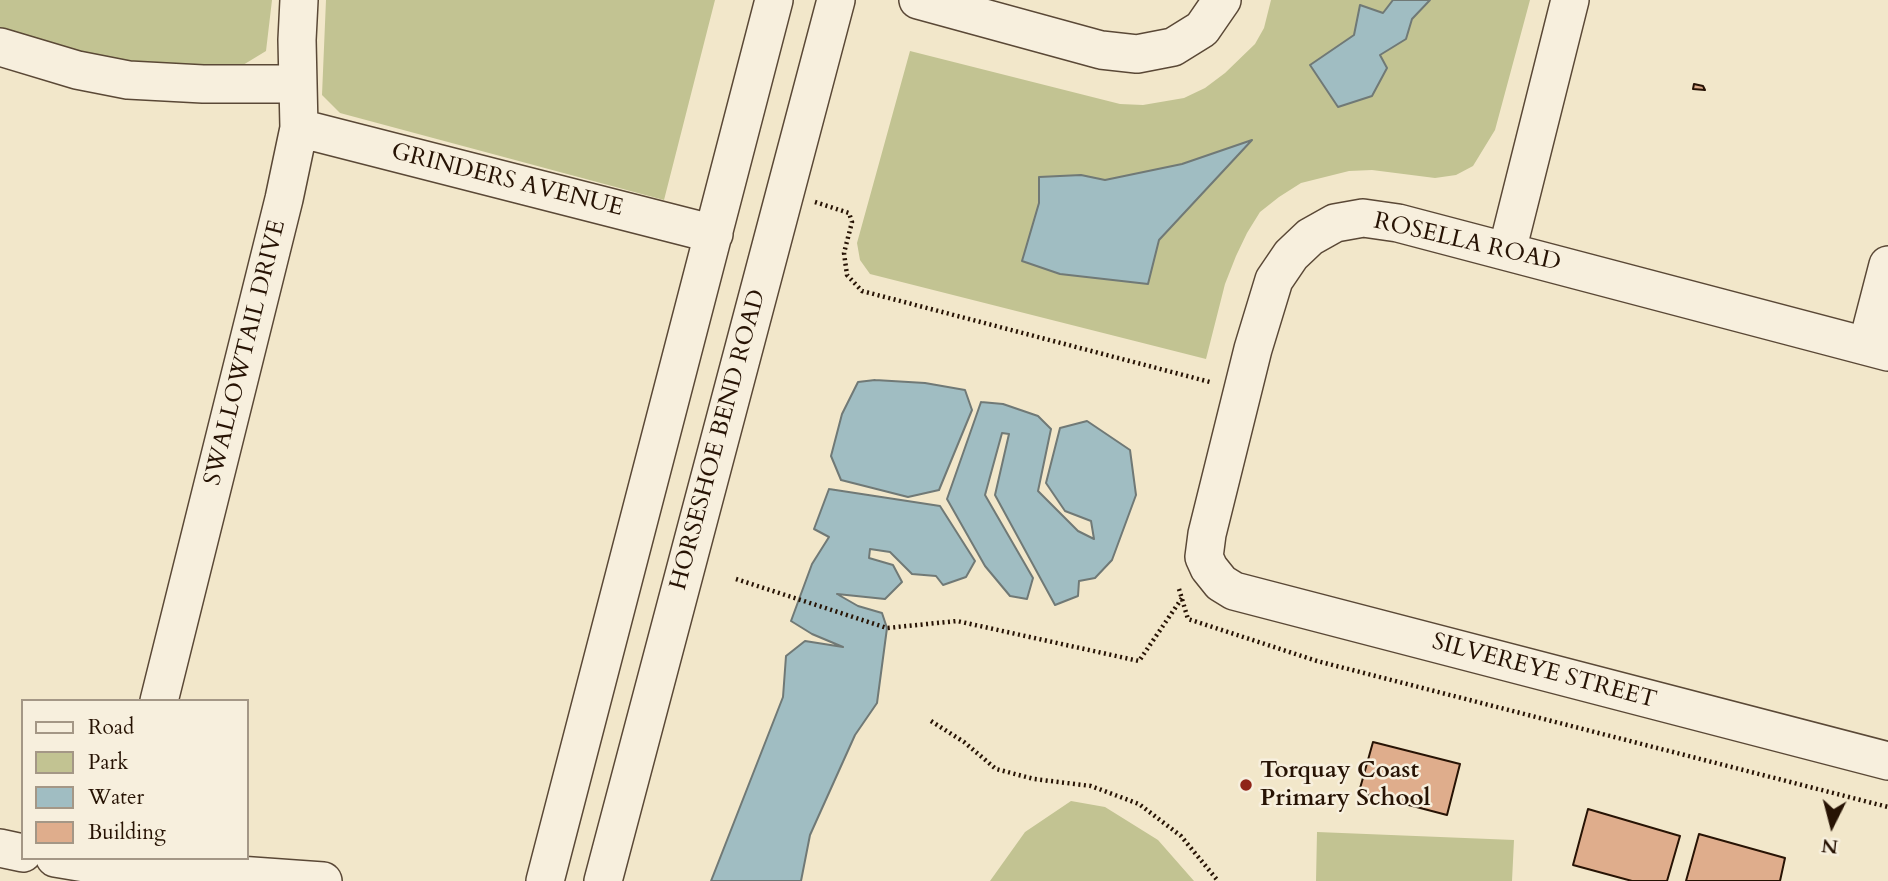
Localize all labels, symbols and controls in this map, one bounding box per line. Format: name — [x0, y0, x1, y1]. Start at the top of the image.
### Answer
street label: GRINDERS AVENUE — [388, 138, 626, 224]
street label: ROSELLA ROAD — [1371, 208, 1563, 278]
street label: SWALLOWTAIL DRIVE — [199, 217, 293, 489]
street label: HORSESHOE BEND ROAD — [665, 287, 773, 593]
street label: SILVEREYE STREET — [1429, 628, 1659, 716]
legend — [21, 699, 248, 860]
text: Road — [88, 713, 134, 742]
text: Park — [88, 748, 128, 777]
place label: Torquay Coast Primary School — [1260, 757, 1431, 813]
marker: Torquay Coast Primary School — [1238, 777, 1254, 793]
text: Water — [88, 783, 144, 812]
north arrow — [1797, 790, 1867, 860]
text: Building — [88, 818, 166, 847]
text: N — [1820, 832, 1839, 860]

